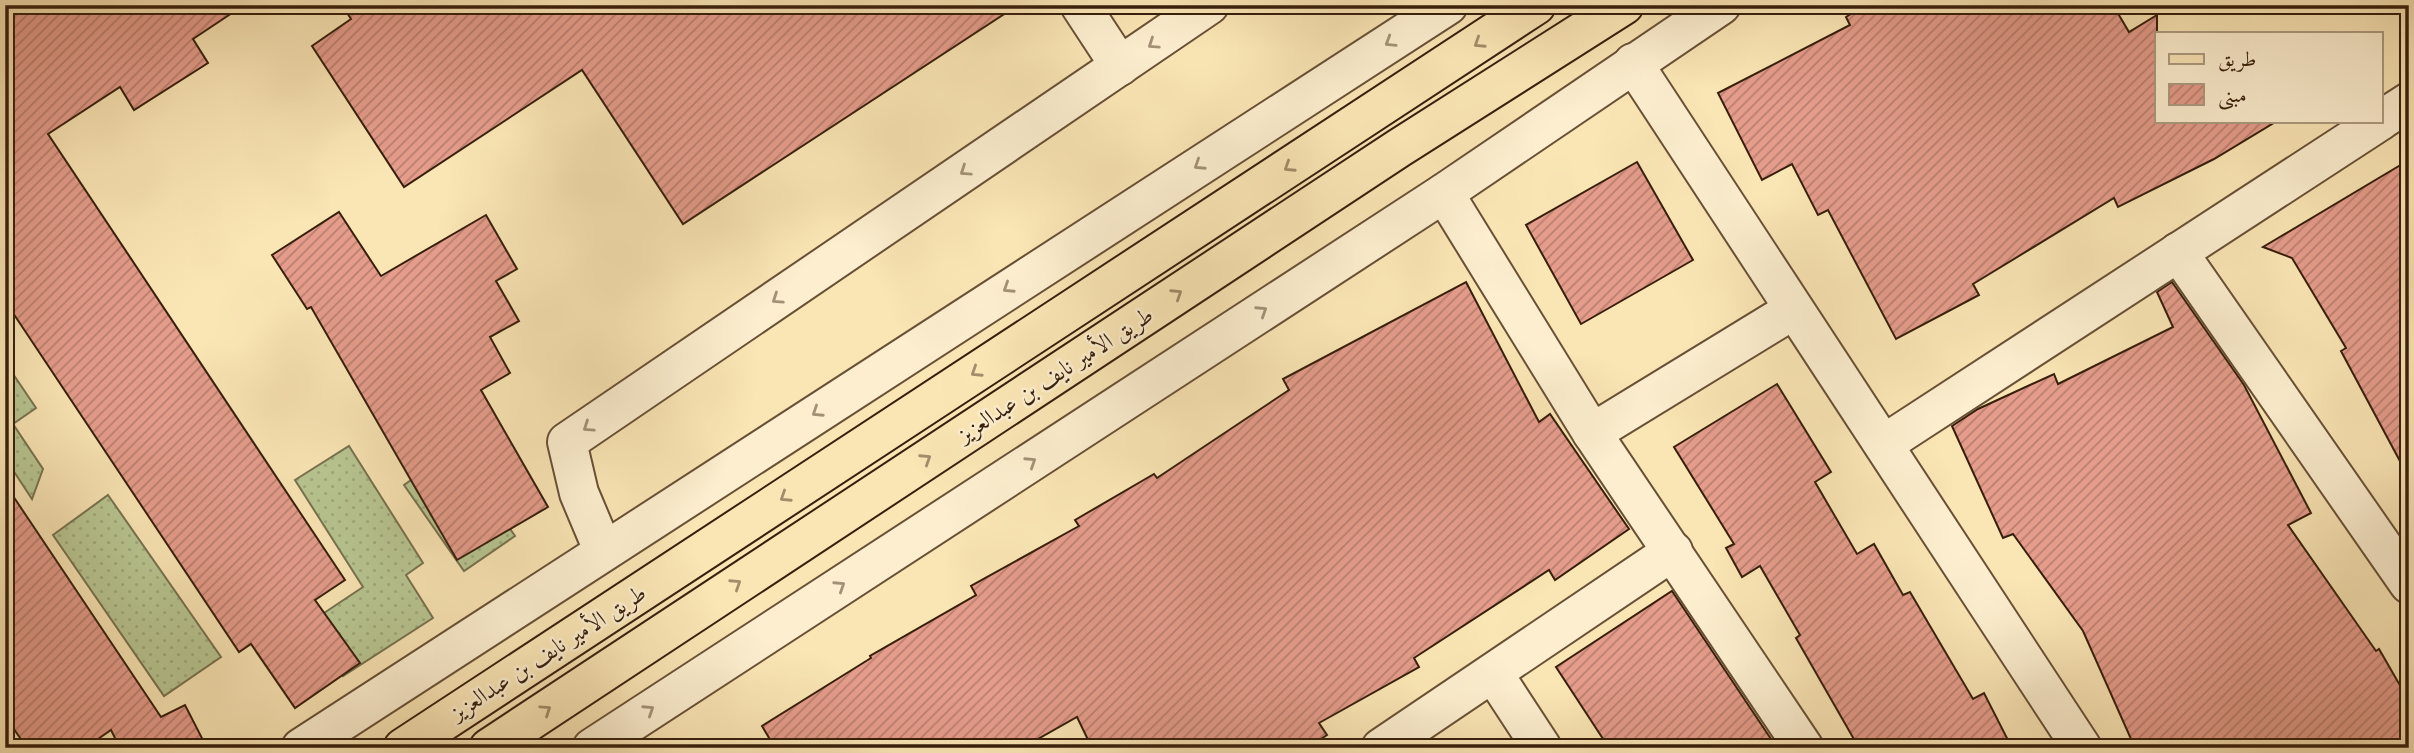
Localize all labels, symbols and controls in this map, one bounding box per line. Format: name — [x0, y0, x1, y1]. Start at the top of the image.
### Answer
legend — [2155, 32, 2382, 122]
one-way arrow — [1385, 33, 1398, 46]
one-way arrow — [1474, 34, 1487, 47]
one-way arrow — [1148, 36, 1161, 48]
text: طريق — [2218, 46, 2256, 72]
text: مبنى — [2218, 82, 2247, 110]
one-way arrow — [1193, 156, 1206, 169]
one-way arrow — [1284, 159, 1297, 171]
one-way arrow — [960, 163, 973, 176]
one-way arrow — [1002, 280, 1015, 293]
one-way arrow — [1170, 289, 1183, 302]
one-way arrow — [771, 291, 784, 304]
street label: طريق الأمير نايف بن عبدالعزيز — [949, 299, 1159, 450]
one-way arrow — [1255, 307, 1268, 320]
one-way arrow — [970, 364, 983, 377]
one-way arrow — [811, 404, 824, 417]
one-way arrow — [583, 419, 596, 432]
one-way arrow — [918, 455, 931, 467]
one-way arrow — [1023, 457, 1036, 470]
one-way arrow — [780, 488, 793, 501]
street label: طريق الأمير نايف بن عبدالعزيز — [442, 577, 652, 728]
one-way arrow — [728, 580, 741, 593]
one-way arrow — [832, 582, 845, 594]
one-way arrow — [538, 706, 551, 718]
one-way arrow — [641, 706, 654, 718]

